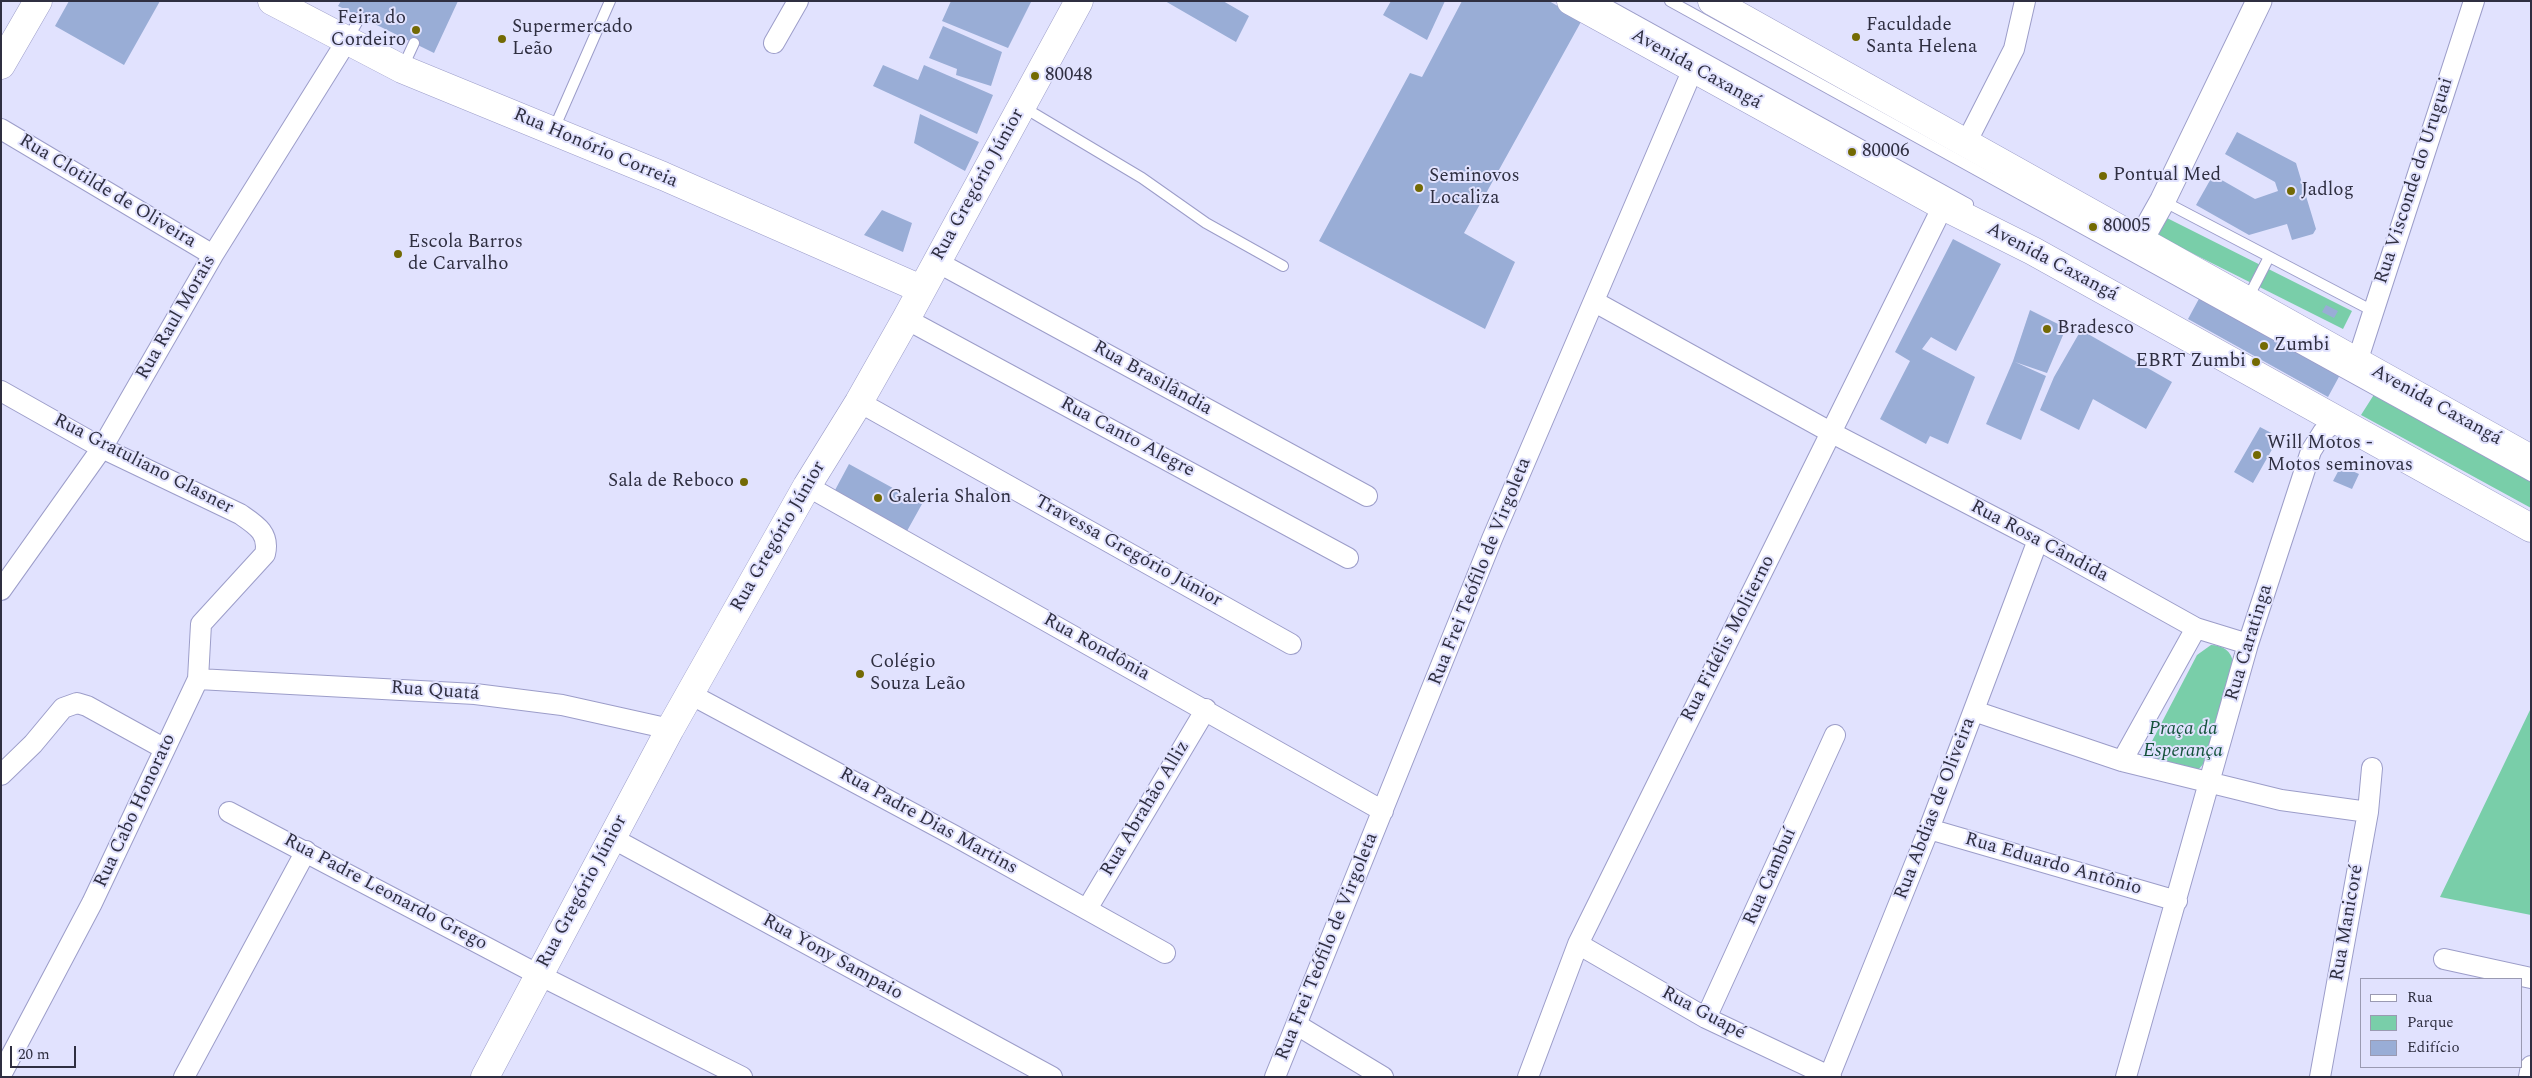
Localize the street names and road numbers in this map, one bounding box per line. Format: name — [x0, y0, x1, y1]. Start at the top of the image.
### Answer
street label: Avenida Caxangá — [1627, 25, 1765, 115]
street label: Rua Visconde do Uruguai — [2371, 75, 2459, 287]
street label: Rua Honório Correia — [509, 104, 681, 194]
street label: Rua Gregório Júnior — [928, 105, 1030, 265]
street label: Rua Clotilde de Oliveira — [14, 130, 200, 254]
street label: Avenida Caxangá — [1982, 219, 2122, 307]
street label: Rua Raul Morais — [132, 252, 222, 384]
street label: Rua Brasilândia — [1088, 337, 1216, 421]
street label: Avenida Caxangá — [2367, 361, 2505, 451]
street label: Rua Canto Alegre — [1056, 393, 1198, 483]
street label: Rua Gratuliano Glasner — [49, 410, 237, 520]
street label: Rua Frei Teófilo de Virgoleta — [1425, 455, 1537, 689]
street label: Rua Gregório Júnior — [727, 458, 831, 616]
street label: Travessa Gregório Júnior — [1030, 491, 1226, 613]
street label: Rua Rosa Cândida — [1966, 496, 2112, 588]
street label: Rua Fidélis Moliterno — [1677, 552, 1781, 726]
street label: Rua Caratinga — [2221, 582, 2279, 704]
street label: Rua Rondônia — [1039, 609, 1153, 687]
street label: Rua Quatá — [390, 678, 480, 706]
street label: Rua Abdias de Oliveira — [1891, 715, 1981, 903]
street label: Rua Cabo Honorato — [90, 731, 182, 891]
street label: Rua Abrahão Alliz — [1096, 737, 1196, 881]
street label: Rua Padre Dias Martins — [835, 763, 1021, 881]
street label: Rua Gregório Júnior — [533, 812, 633, 972]
street label: Rua Cambuí — [1739, 825, 1803, 929]
street label: Rua Eduardo Antônio — [1962, 829, 2144, 901]
street label: Rua Padre Leonardo Grego — [279, 830, 491, 956]
street label: Rua Frei Teófilo de Virgoleta — [1272, 830, 1384, 1064]
street label: Rua Manicoré — [2327, 863, 2369, 983]
street label: Rua Yony Sampaio — [758, 910, 906, 1006]
street label: Rua Guapé — [1657, 982, 1749, 1046]

